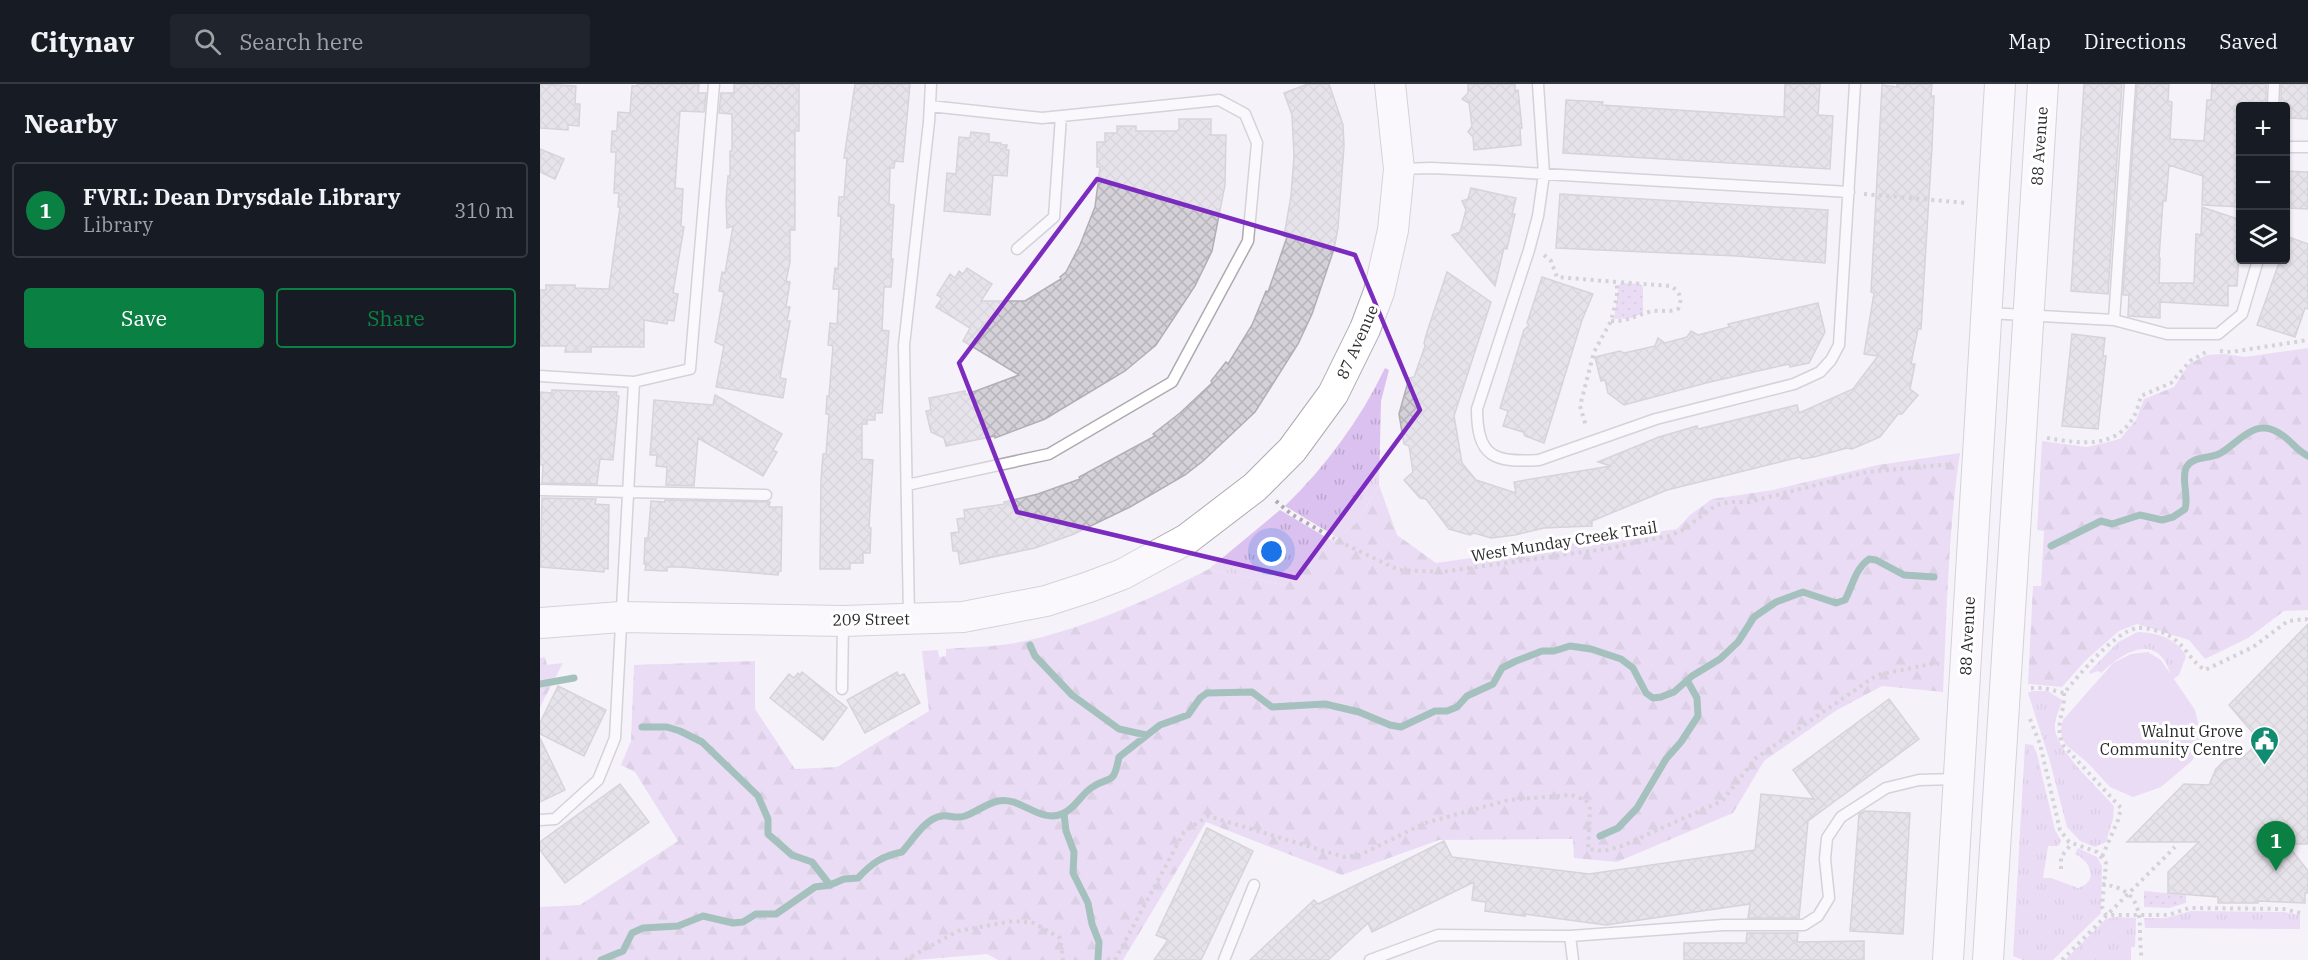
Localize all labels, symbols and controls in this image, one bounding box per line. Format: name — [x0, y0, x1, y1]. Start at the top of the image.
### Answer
search box — [170, 14, 590, 68]
text: Citynav — [30, 23, 134, 60]
icon: search — [191, 25, 224, 58]
text: Search here — [239, 27, 363, 56]
text: Map — [2008, 27, 2051, 55]
text: Directions — [2084, 27, 2186, 55]
text: Saved — [2219, 27, 2278, 55]
map controls — [2236, 102, 2290, 264]
button: + — [2236, 102, 2290, 156]
text: Nearby — [24, 106, 118, 140]
street label: 88 Avenue — [2026, 106, 2052, 186]
button: − — [2236, 156, 2290, 210]
text: FVRL: Dean Drysdale Library — [83, 182, 401, 211]
text: 1 — [40, 197, 52, 224]
text: 310 m — [454, 197, 514, 224]
button: layers — [2236, 210, 2290, 264]
text: Library — [83, 211, 153, 238]
button: Save — [24, 288, 264, 348]
button: Share — [276, 288, 516, 348]
street label: 87 Avenue — [1332, 302, 1382, 382]
street label: West Munday Creek Trail — [1469, 516, 1659, 566]
your location — [1257, 537, 1286, 566]
street label: 88 Avenue — [1955, 596, 1979, 676]
street label: 209 Street — [832, 608, 910, 630]
place label: Walnut Grove Community Centre — [2100, 721, 2243, 759]
public building icon: Walnut Grove Community Centre — [2248, 724, 2280, 766]
pin: 1 — [2256, 822, 2296, 871]

